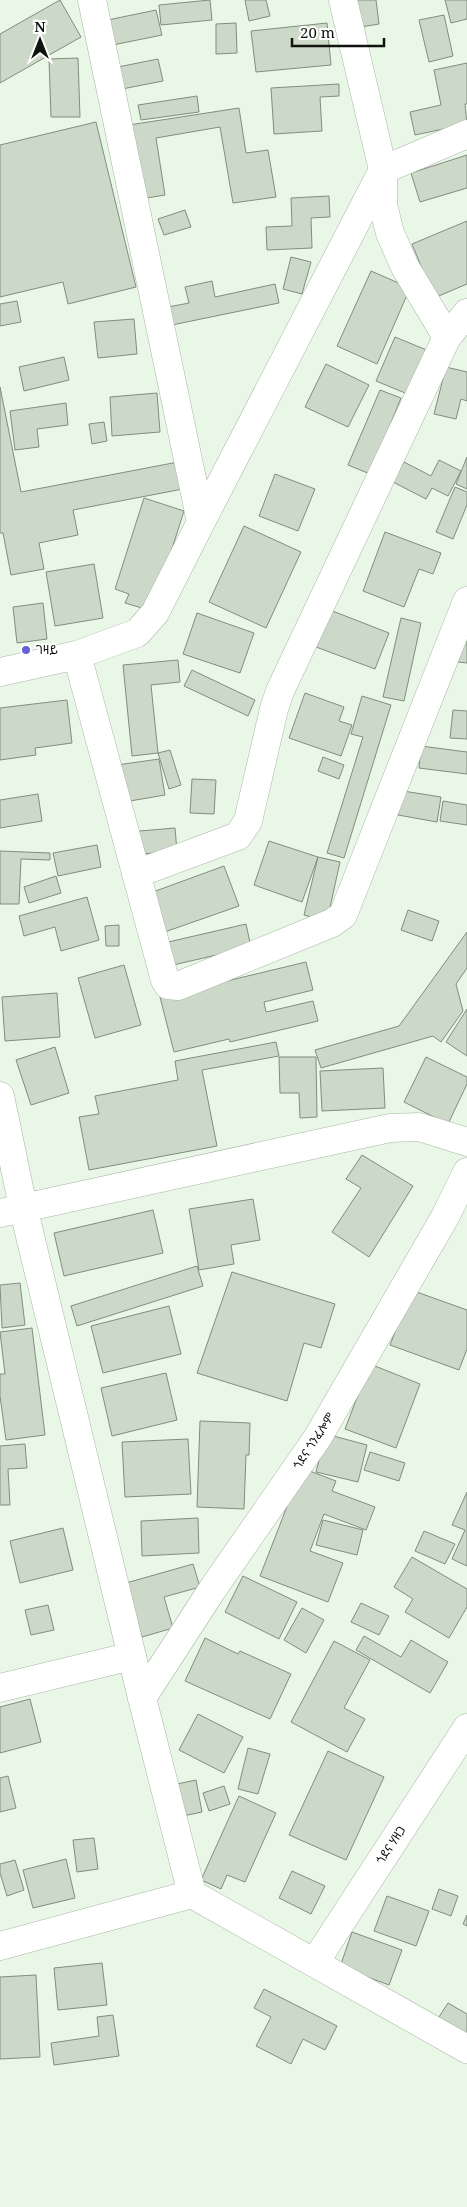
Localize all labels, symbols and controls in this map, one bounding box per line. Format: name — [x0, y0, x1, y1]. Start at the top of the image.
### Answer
north arrow — [15, 15, 65, 65]
scale bar — [292, 15, 384, 47]
text: N — [34, 17, 46, 36]
text: 20 m — [300, 22, 335, 42]
place label: ገዛይ — [36, 641, 58, 658]
marker: ገዛይ — [20, 644, 32, 656]
street label: ጎደና ጎንፈሎም — [289, 1409, 339, 1472]
street label: ጎደና ሃዘጋ — [372, 1822, 409, 1867]

